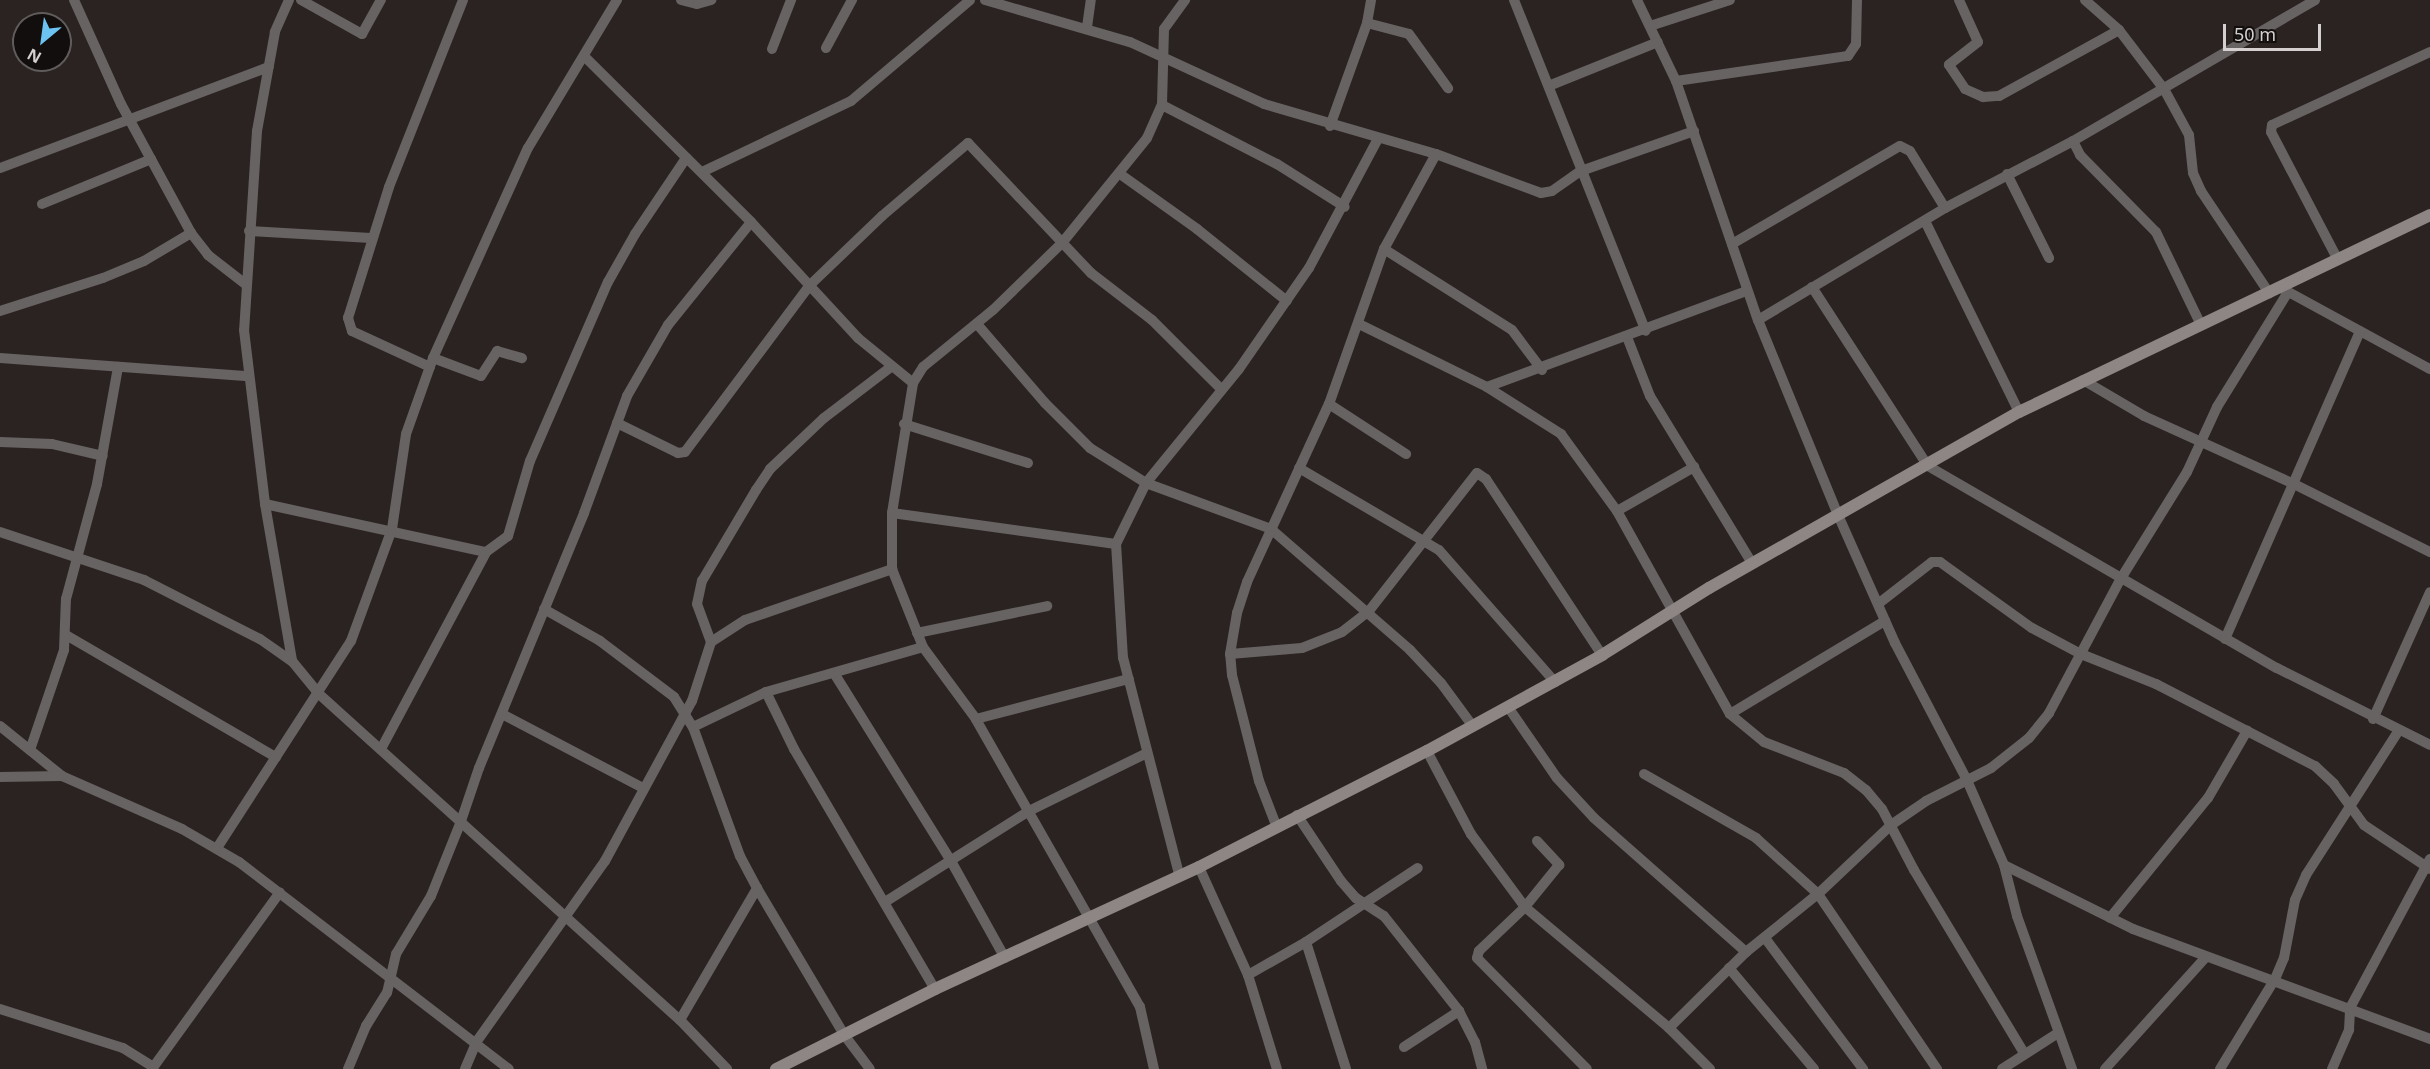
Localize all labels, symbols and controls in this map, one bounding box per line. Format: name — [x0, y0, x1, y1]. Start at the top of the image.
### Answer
north arrow — [12, 12, 72, 72]
scale bar — [2226, 12, 2324, 50]
text: 50 m — [2234, 22, 2276, 46]
text: N — [23, 43, 45, 69]

